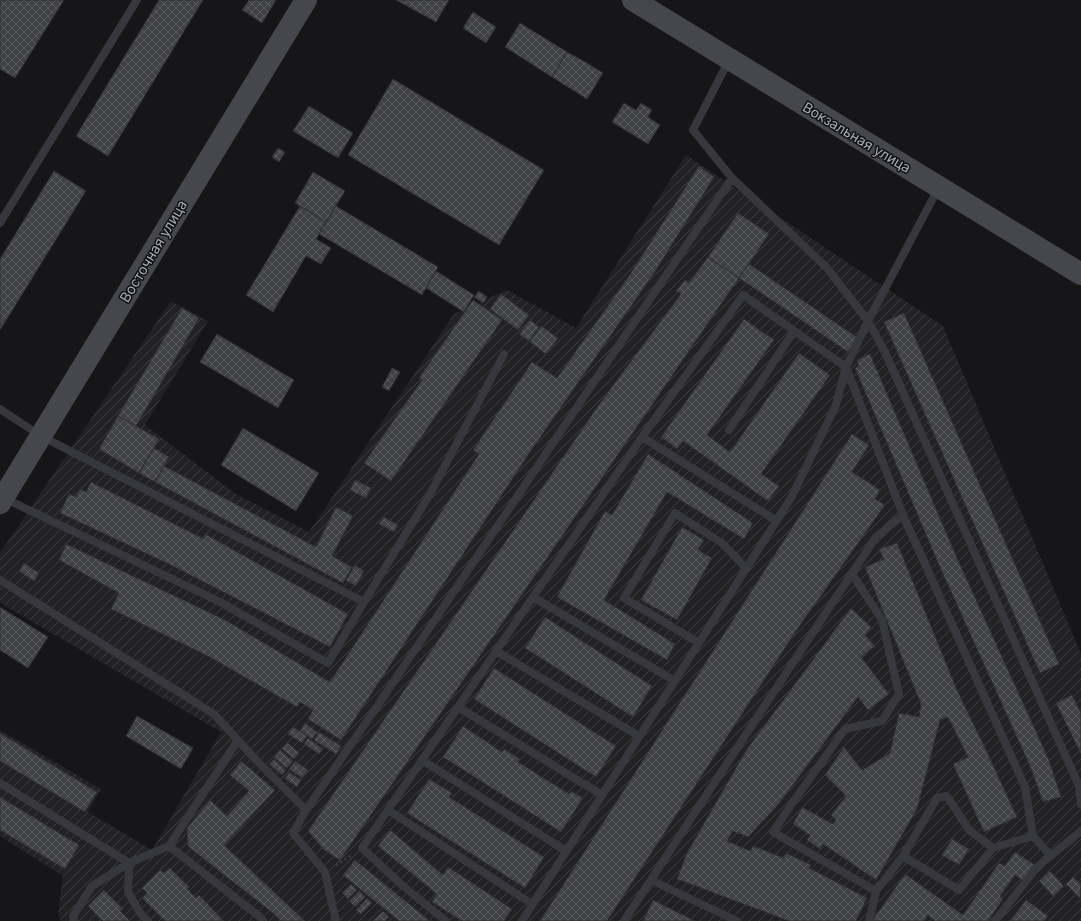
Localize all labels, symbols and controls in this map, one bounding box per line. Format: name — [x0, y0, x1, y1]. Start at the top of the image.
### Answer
street label: Вокзальная улица — [800, 98, 914, 176]
street label: Восточная улица — [116, 197, 190, 305]

